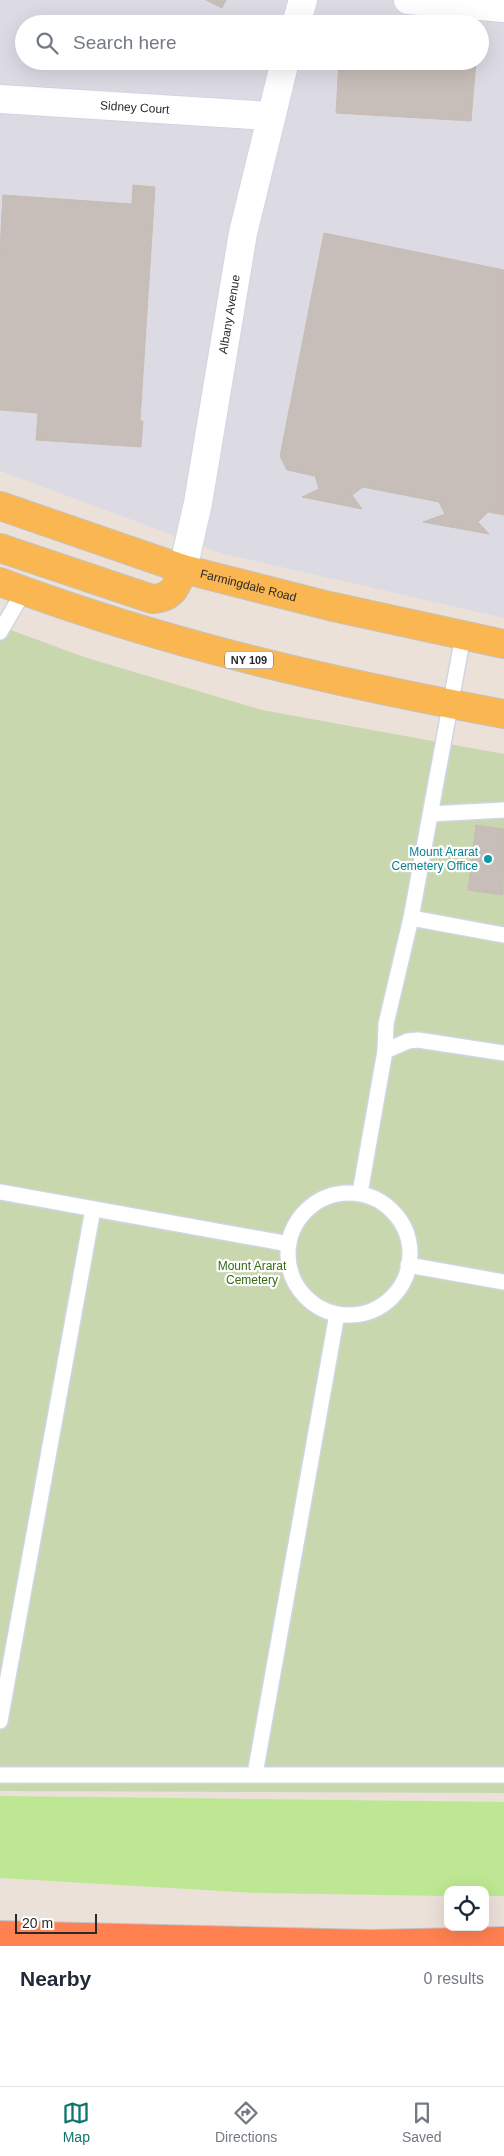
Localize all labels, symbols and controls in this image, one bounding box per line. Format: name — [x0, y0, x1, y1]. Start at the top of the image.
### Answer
search box — [15, 15, 489, 70]
icon: search — [33, 29, 61, 57]
text: Search here — [73, 32, 177, 53]
street label: Sidney Court — [100, 98, 171, 117]
street label: Albany Avenue — [216, 273, 243, 355]
street label: Farmingdale Road — [199, 567, 298, 605]
road number: NY 109 — [225, 652, 273, 668]
place label: Mount Ararat Cemetery Office — [392, 845, 479, 873]
marker: Mount Ararat Cemetery Office — [482, 853, 494, 865]
park label: Mount Ararat Cemetery — [218, 1259, 287, 1287]
map controls — [444, 1886, 489, 1931]
button: locate — [444, 1886, 489, 1931]
scale bar — [15, 1911, 98, 1934]
text: 20 m — [22, 1915, 53, 1931]
text: Nearby — [20, 1967, 91, 1990]
text: 0 results — [424, 1970, 484, 1987]
tab: Map — [62, 2099, 90, 2145]
tab: Directions — [215, 2099, 277, 2145]
tab: Saved — [402, 2099, 442, 2145]

